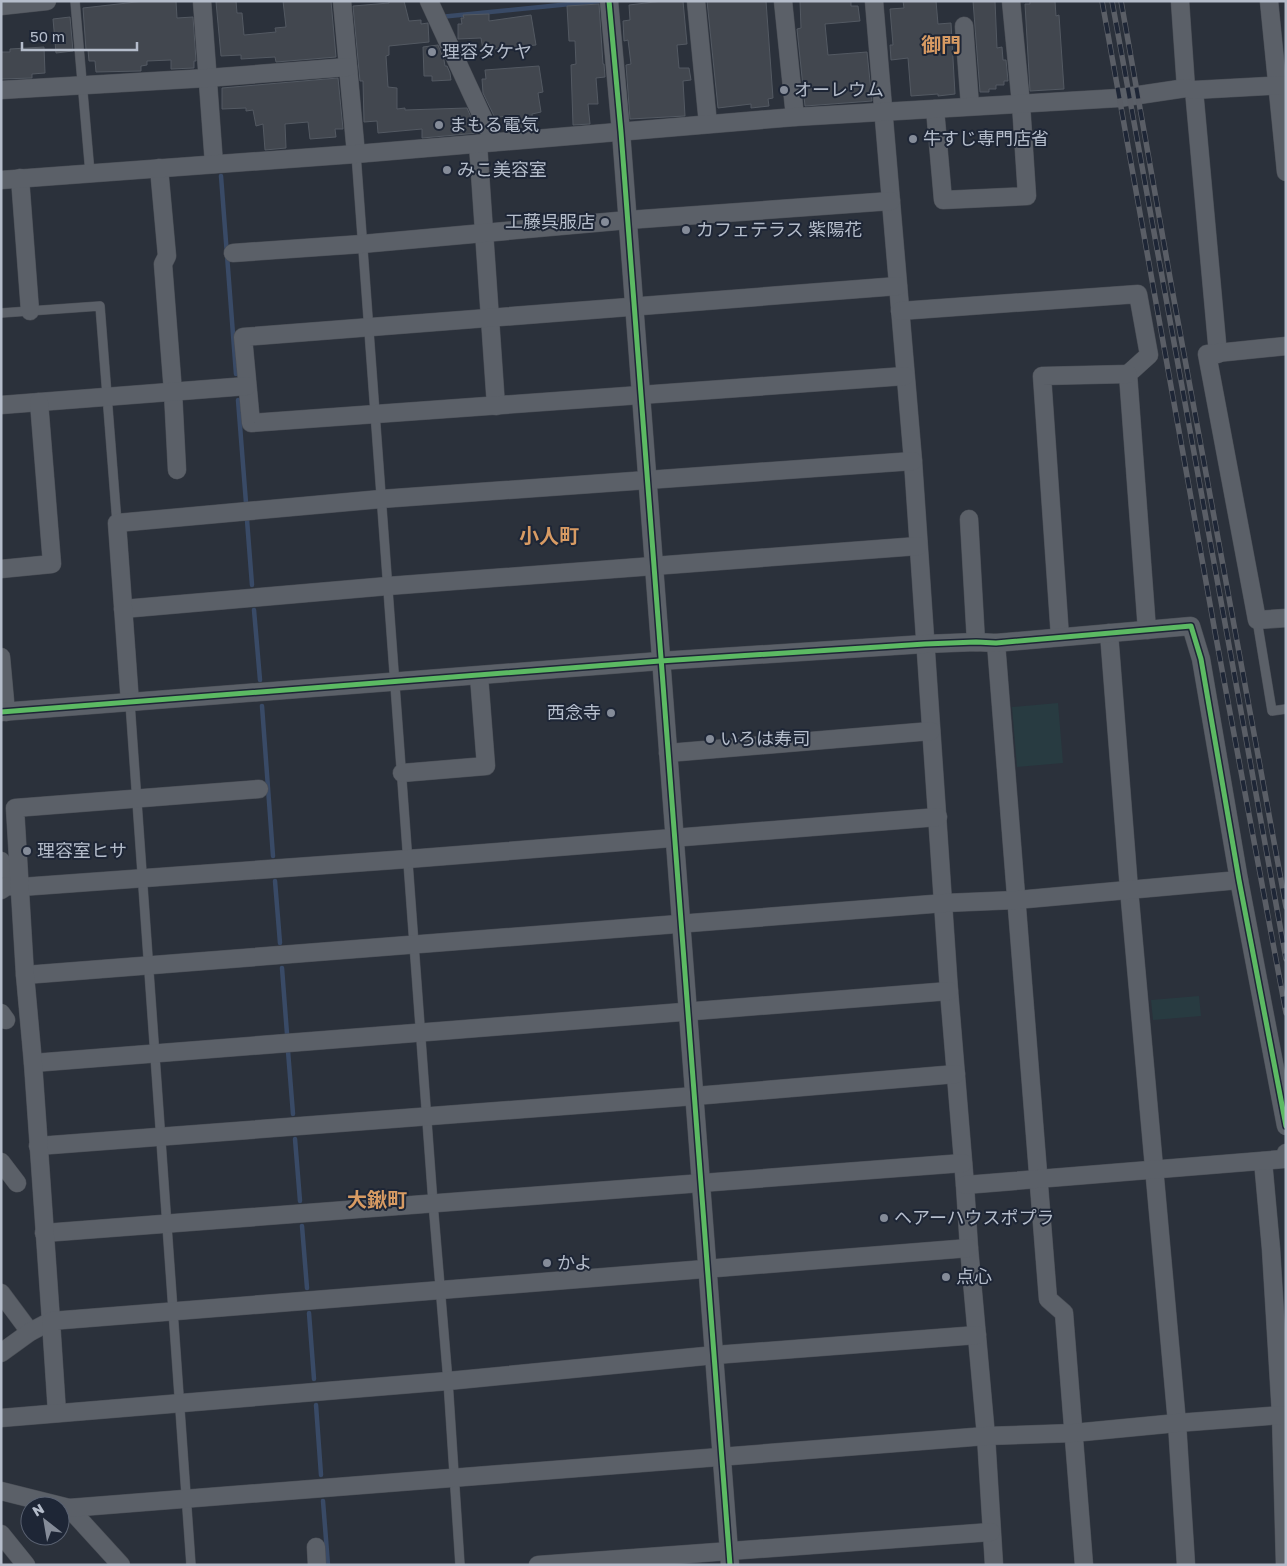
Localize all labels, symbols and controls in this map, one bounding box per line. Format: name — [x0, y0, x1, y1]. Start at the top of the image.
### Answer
scale bar — [22, 20, 138, 52]
text: 50 m — [30, 27, 65, 45]
district label: 御門 — [921, 32, 961, 56]
place label: 理容タケヤ — [442, 40, 532, 62]
marker: 理容タケヤ — [426, 46, 438, 58]
place label: オーレウム — [794, 78, 884, 100]
marker: オーレウム — [778, 84, 790, 96]
place label: まもる電気 — [449, 113, 539, 135]
marker: まもる電気 — [433, 119, 445, 131]
place label: 牛すじ専門店省 — [923, 127, 1049, 149]
marker: 牛すじ専門店省 — [907, 133, 919, 145]
place label: みこ美容室 — [457, 158, 547, 180]
marker: みこ美容室 — [441, 164, 453, 176]
place label: 工藤呉服店 — [505, 210, 595, 232]
marker: 工藤呉服店 — [599, 216, 611, 228]
place label: カフェテラス 紫陽花 — [696, 218, 862, 240]
marker: カフェテラス 紫陽花 — [680, 224, 692, 236]
district label: 小人町 — [519, 523, 579, 547]
place label: 西念寺 — [547, 701, 601, 723]
marker: 西念寺 — [605, 707, 617, 719]
place label: いろは寿司 — [720, 727, 810, 749]
marker: いろは寿司 — [704, 733, 716, 745]
place label: 理容室ヒサ — [37, 839, 127, 861]
marker: 理容室ヒサ — [21, 845, 33, 857]
district label: 大鍬町 — [347, 1187, 407, 1211]
place label: ヘアーハウスポプラ — [894, 1206, 1055, 1228]
marker: ヘアーハウスポプラ — [878, 1212, 890, 1224]
place label: かよ — [557, 1251, 592, 1273]
marker: かよ — [541, 1257, 553, 1269]
place label: 点心 — [956, 1265, 992, 1287]
marker: 点心 — [940, 1271, 952, 1283]
north arrow — [20, 1496, 70, 1546]
text: N — [29, 1499, 47, 1519]

